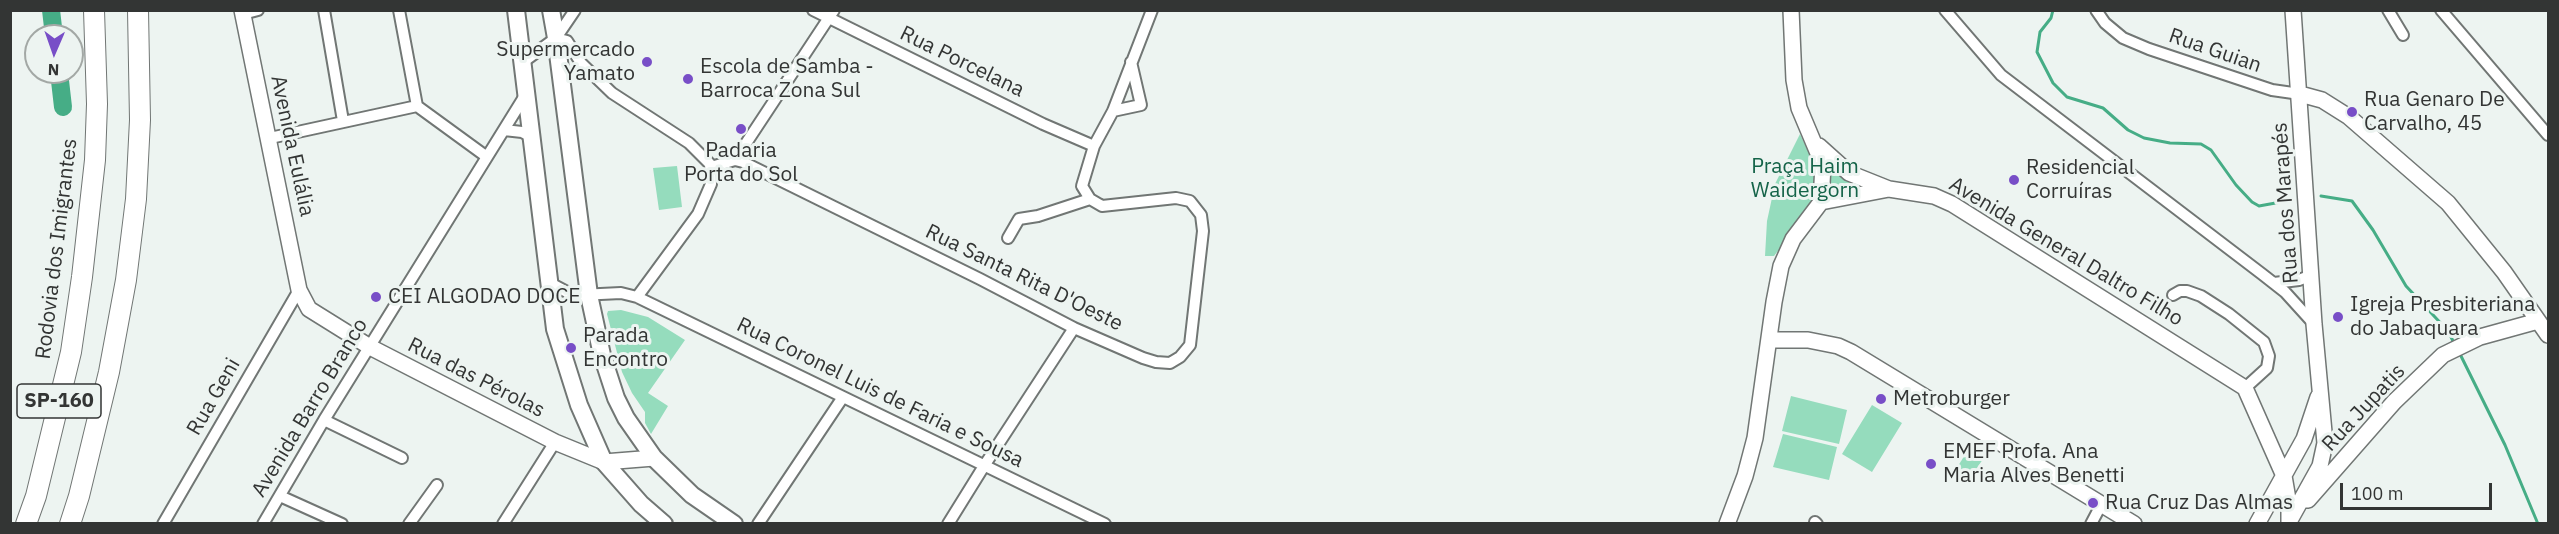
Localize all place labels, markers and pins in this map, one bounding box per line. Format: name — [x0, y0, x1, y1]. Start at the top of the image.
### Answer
place label: Supermercado Yamato — [496, 37, 635, 87]
place label: Escola de Samba - Barroca Zona Sul — [700, 54, 874, 104]
marker: Supermercado Yamato — [640, 55, 654, 69]
marker: Escola de Samba - Barroca Zona Sul — [681, 72, 695, 86]
place label: Rua Genaro De Carvalho, 45 — [2364, 87, 2505, 137]
marker: Rua Genaro De Carvalho, 45 — [2345, 105, 2359, 119]
marker: Padaria Porta do Sol — [734, 122, 748, 136]
place label: Padaria Porta do Sol — [684, 138, 798, 188]
place label: Residencial Corruíras — [2026, 155, 2135, 205]
marker: Residencial Corruíras — [2007, 173, 2021, 187]
place label: CEI ALGODAO DOCE — [388, 284, 581, 310]
marker: CEI ALGODAO DOCE — [369, 290, 383, 304]
place label: Igreja Presbiteriana do Jabaquara — [2350, 292, 2535, 342]
marker: Igreja Presbiteriana do Jabaquara — [2331, 310, 2345, 324]
place label: Parada Encontro — [583, 323, 668, 373]
marker: Parada Encontro — [564, 341, 578, 355]
place label: Metroburger — [1893, 386, 2010, 412]
marker: Metroburger — [1874, 392, 1888, 406]
place label: EMEF Profa. Ana Maria Alves Benetti — [1943, 439, 2125, 489]
marker: EMEF Profa. Ana Maria Alves Benetti — [1924, 457, 1938, 471]
place label: Rua Cruz Das Almas — [2105, 490, 2293, 516]
marker: Rua Cruz Das Almas — [2086, 496, 2100, 510]

